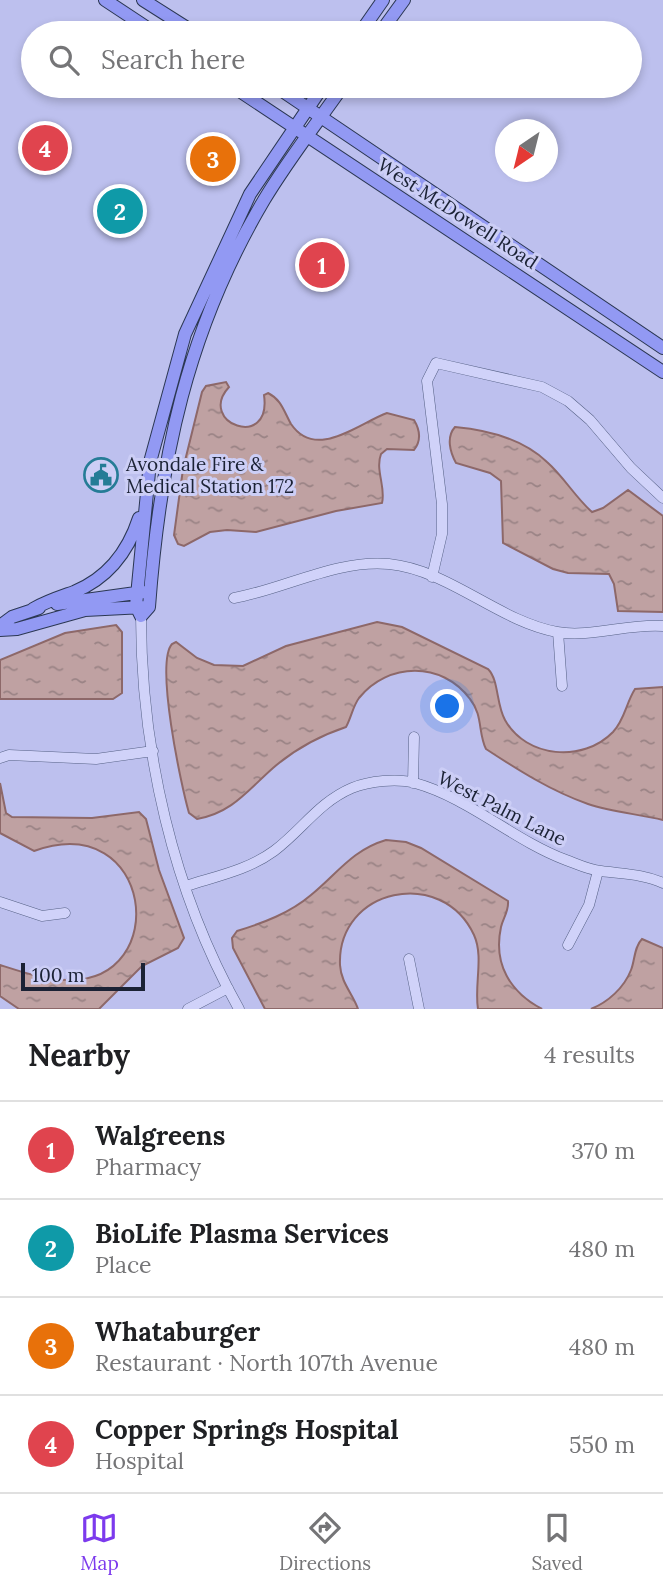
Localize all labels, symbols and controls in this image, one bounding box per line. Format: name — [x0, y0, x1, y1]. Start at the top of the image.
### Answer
search box — [21, 21, 642, 98]
icon: search — [45, 41, 83, 79]
text: Search here — [101, 43, 245, 76]
north arrow — [495, 119, 558, 182]
pin: 4 — [22, 122, 68, 174]
pin: 3 — [190, 133, 236, 185]
street label: West McDowell Road — [373, 152, 543, 274]
pin: 2 — [97, 185, 143, 237]
pin: 1 — [299, 239, 345, 291]
place label: Avondale Fire & Medical Station 172 — [125, 452, 294, 498]
public building icon: Avondale Fire & Medical Station 172 — [82, 456, 120, 494]
your location — [430, 689, 464, 723]
street label: West Palm Lane — [434, 765, 570, 851]
scale bar — [21, 960, 145, 992]
text: 100 m — [32, 963, 85, 987]
text: Nearby — [28, 1036, 130, 1074]
text: 4 results — [544, 1040, 635, 1069]
text: Walgreens — [95, 1119, 225, 1152]
text: 1 — [46, 1136, 56, 1165]
text: 370 m — [571, 1136, 635, 1165]
text: Pharmacy — [95, 1152, 201, 1181]
text: BioLife Plasma Services — [95, 1217, 389, 1250]
text: 2 — [45, 1234, 57, 1263]
text: 480 m — [569, 1234, 635, 1263]
text: Place — [95, 1250, 152, 1279]
text: Whataburger — [95, 1315, 260, 1348]
text: 3 — [45, 1332, 57, 1361]
text: 480 m — [569, 1332, 635, 1361]
text: Restaurant · North 107th Avenue — [95, 1348, 438, 1377]
text: Copper Springs Hospital — [95, 1413, 399, 1446]
text: 4 — [45, 1430, 57, 1459]
text: 550 m — [569, 1430, 635, 1459]
text: Hospital — [95, 1446, 184, 1475]
tab: Map — [80, 1509, 119, 1575]
tab: Directions — [279, 1509, 371, 1575]
tab: Saved — [531, 1509, 583, 1575]

